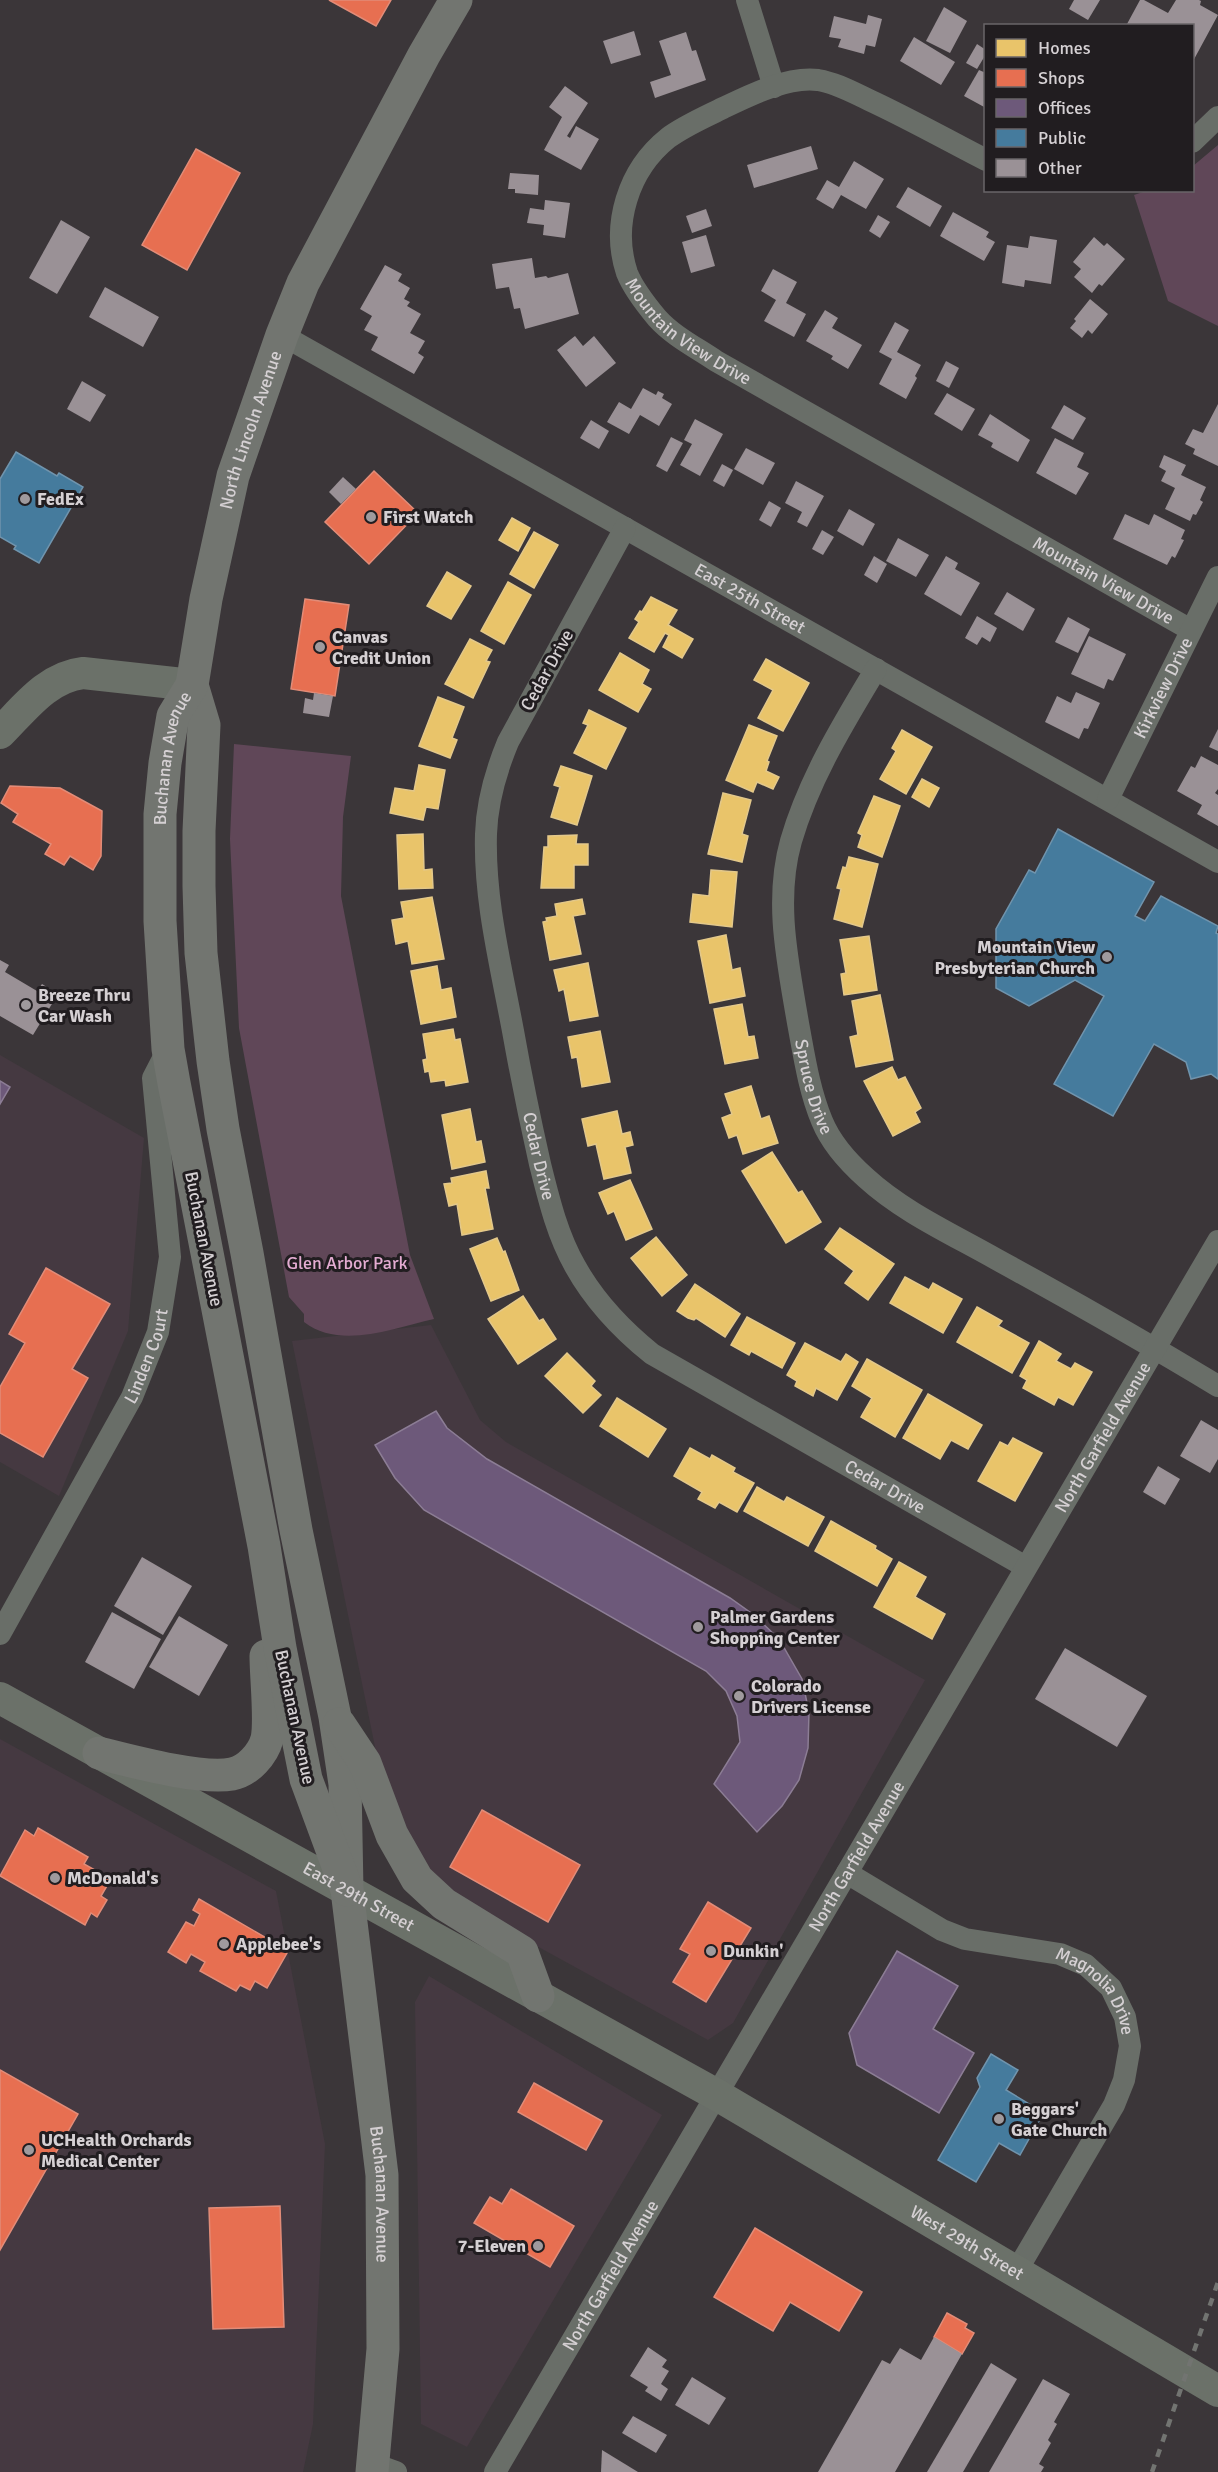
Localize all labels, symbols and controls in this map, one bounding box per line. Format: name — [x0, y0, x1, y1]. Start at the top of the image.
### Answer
legend — [984, 24, 1194, 192]
text: Homes — [1038, 37, 1091, 59]
text: Shops — [1038, 67, 1085, 89]
text: Offices — [1038, 97, 1091, 119]
text: Public — [1038, 127, 1086, 149]
text: Other — [1038, 157, 1082, 179]
street label: Mountain View Drive — [620, 274, 755, 390]
street label: North Lincoln Avenue — [215, 348, 287, 511]
place label: FedEx — [37, 488, 84, 510]
marker: FedEx — [18, 492, 32, 506]
place label: First Watch — [383, 506, 474, 528]
marker: First Watch — [364, 510, 378, 524]
street label: Mountain View Drive — [1029, 532, 1178, 629]
street label: East 25th Street — [691, 558, 809, 638]
place label: Canvas Credit Union — [332, 626, 431, 669]
street label: Cedar Drive — [516, 626, 578, 714]
street label: Kirkview Drive — [1129, 634, 1197, 742]
marker: Canvas Credit Union — [313, 640, 327, 654]
street label: Buchanan Avenue — [149, 687, 197, 825]
place label: Mountain View Presbyterian Church — [934, 936, 1095, 979]
marker: Mountain View Presbyterian Church — [1100, 950, 1114, 964]
place label: Breeze Thru Car Wash — [38, 984, 131, 1027]
marker: Breeze Thru Car Wash — [19, 998, 33, 1012]
street label: Spruce Drive — [790, 1037, 838, 1138]
street label: Cedar Drive — [518, 1110, 560, 1202]
street label: Buchanan Avenue — [180, 1170, 228, 1308]
park label: Glen Arbor Park — [286, 1252, 408, 1274]
street label: Linden Court — [119, 1307, 173, 1408]
street label: North Garfield Avenue — [1050, 1358, 1156, 1517]
street label: Cedar Drive — [841, 1455, 929, 1518]
place label: Palmer Gardens Shopping Center — [710, 1606, 841, 1649]
marker: Palmer Gardens Shopping Center — [691, 1620, 705, 1634]
street label: Buchanan Avenue — [270, 1648, 320, 1786]
place label: Colorado Drivers License — [751, 1675, 871, 1718]
marker: Colorado Drivers License — [732, 1689, 746, 1703]
street label: North Garfield Avenue — [804, 1777, 909, 1936]
street label: East 29th Street — [299, 1857, 418, 1936]
place label: McDonald's — [67, 1867, 158, 1889]
marker: McDonald's — [48, 1871, 62, 1885]
place label: Applebee's — [236, 1933, 321, 1955]
marker: Applebee's — [217, 1937, 231, 1951]
place label: Dunkin' — [723, 1940, 783, 1962]
street label: Magnolia Drive — [1052, 1942, 1139, 2036]
marker: Dunkin' — [704, 1944, 718, 1958]
place label: Beggars' Gate Church — [1011, 2098, 1107, 2141]
marker: Beggars' Gate Church — [992, 2112, 1006, 2126]
street label: Buchanan Avenue — [365, 2125, 394, 2263]
place label: UCHealth Orchards Medical Center — [41, 2129, 191, 2172]
marker: UCHealth Orchards Medical Center — [22, 2143, 36, 2157]
street label: North Garfield Avenue — [558, 2196, 663, 2355]
street label: West 29th Street — [906, 2201, 1028, 2285]
place label: 7-Eleven — [458, 2235, 526, 2257]
marker: 7-Eleven — [531, 2239, 545, 2253]

